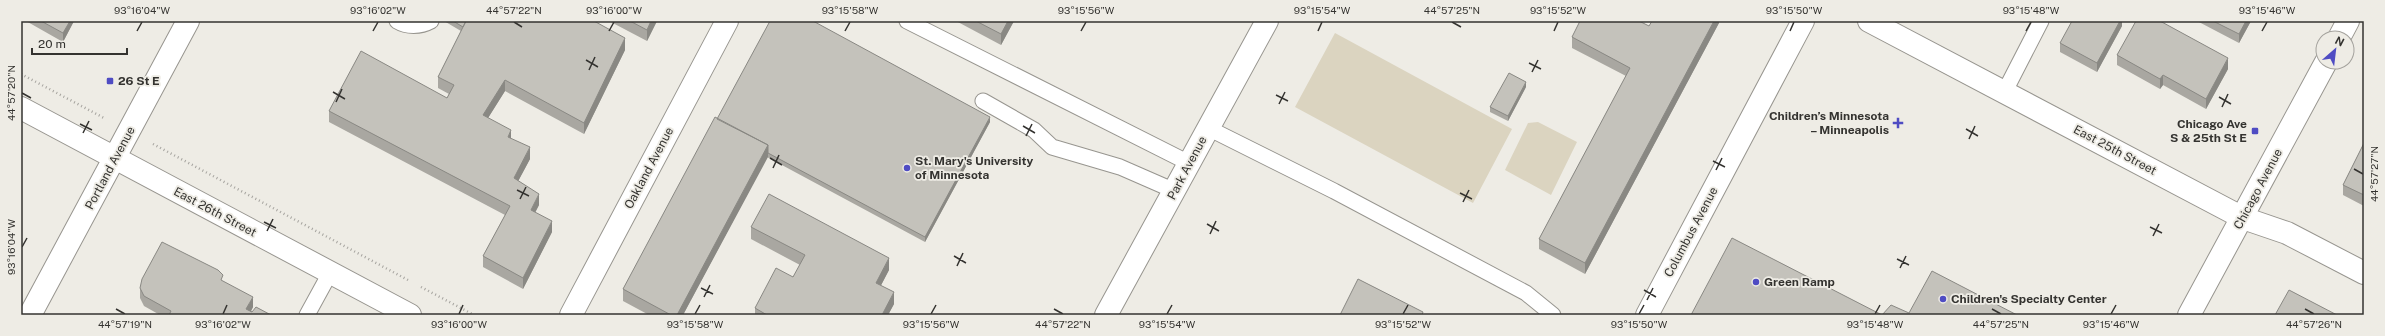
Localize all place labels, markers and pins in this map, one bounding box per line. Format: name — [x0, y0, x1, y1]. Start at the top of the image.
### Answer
place label: 26 St E — [118, 74, 160, 88]
marker: 26 St E — [105, 76, 115, 86]
place label: Children’s Minnesota – Minneapolis — [1769, 109, 1889, 137]
marker: Children’s Minnesota – Minneapolis — [1892, 117, 1904, 129]
place label: Chicago Ave S & 25th St E — [2170, 117, 2247, 145]
marker: Chicago Ave S & 25th St E — [2250, 126, 2260, 136]
place label: St. Mary's University of Minnesota — [915, 154, 1033, 182]
marker: St. Mary's University of Minnesota — [902, 163, 912, 173]
place label: Green Ramp — [1764, 275, 1835, 289]
marker: Green Ramp — [1751, 277, 1761, 287]
place label: Children's Specialty Center — [1951, 292, 2107, 306]
marker: Children's Specialty Center — [1938, 294, 1948, 304]

